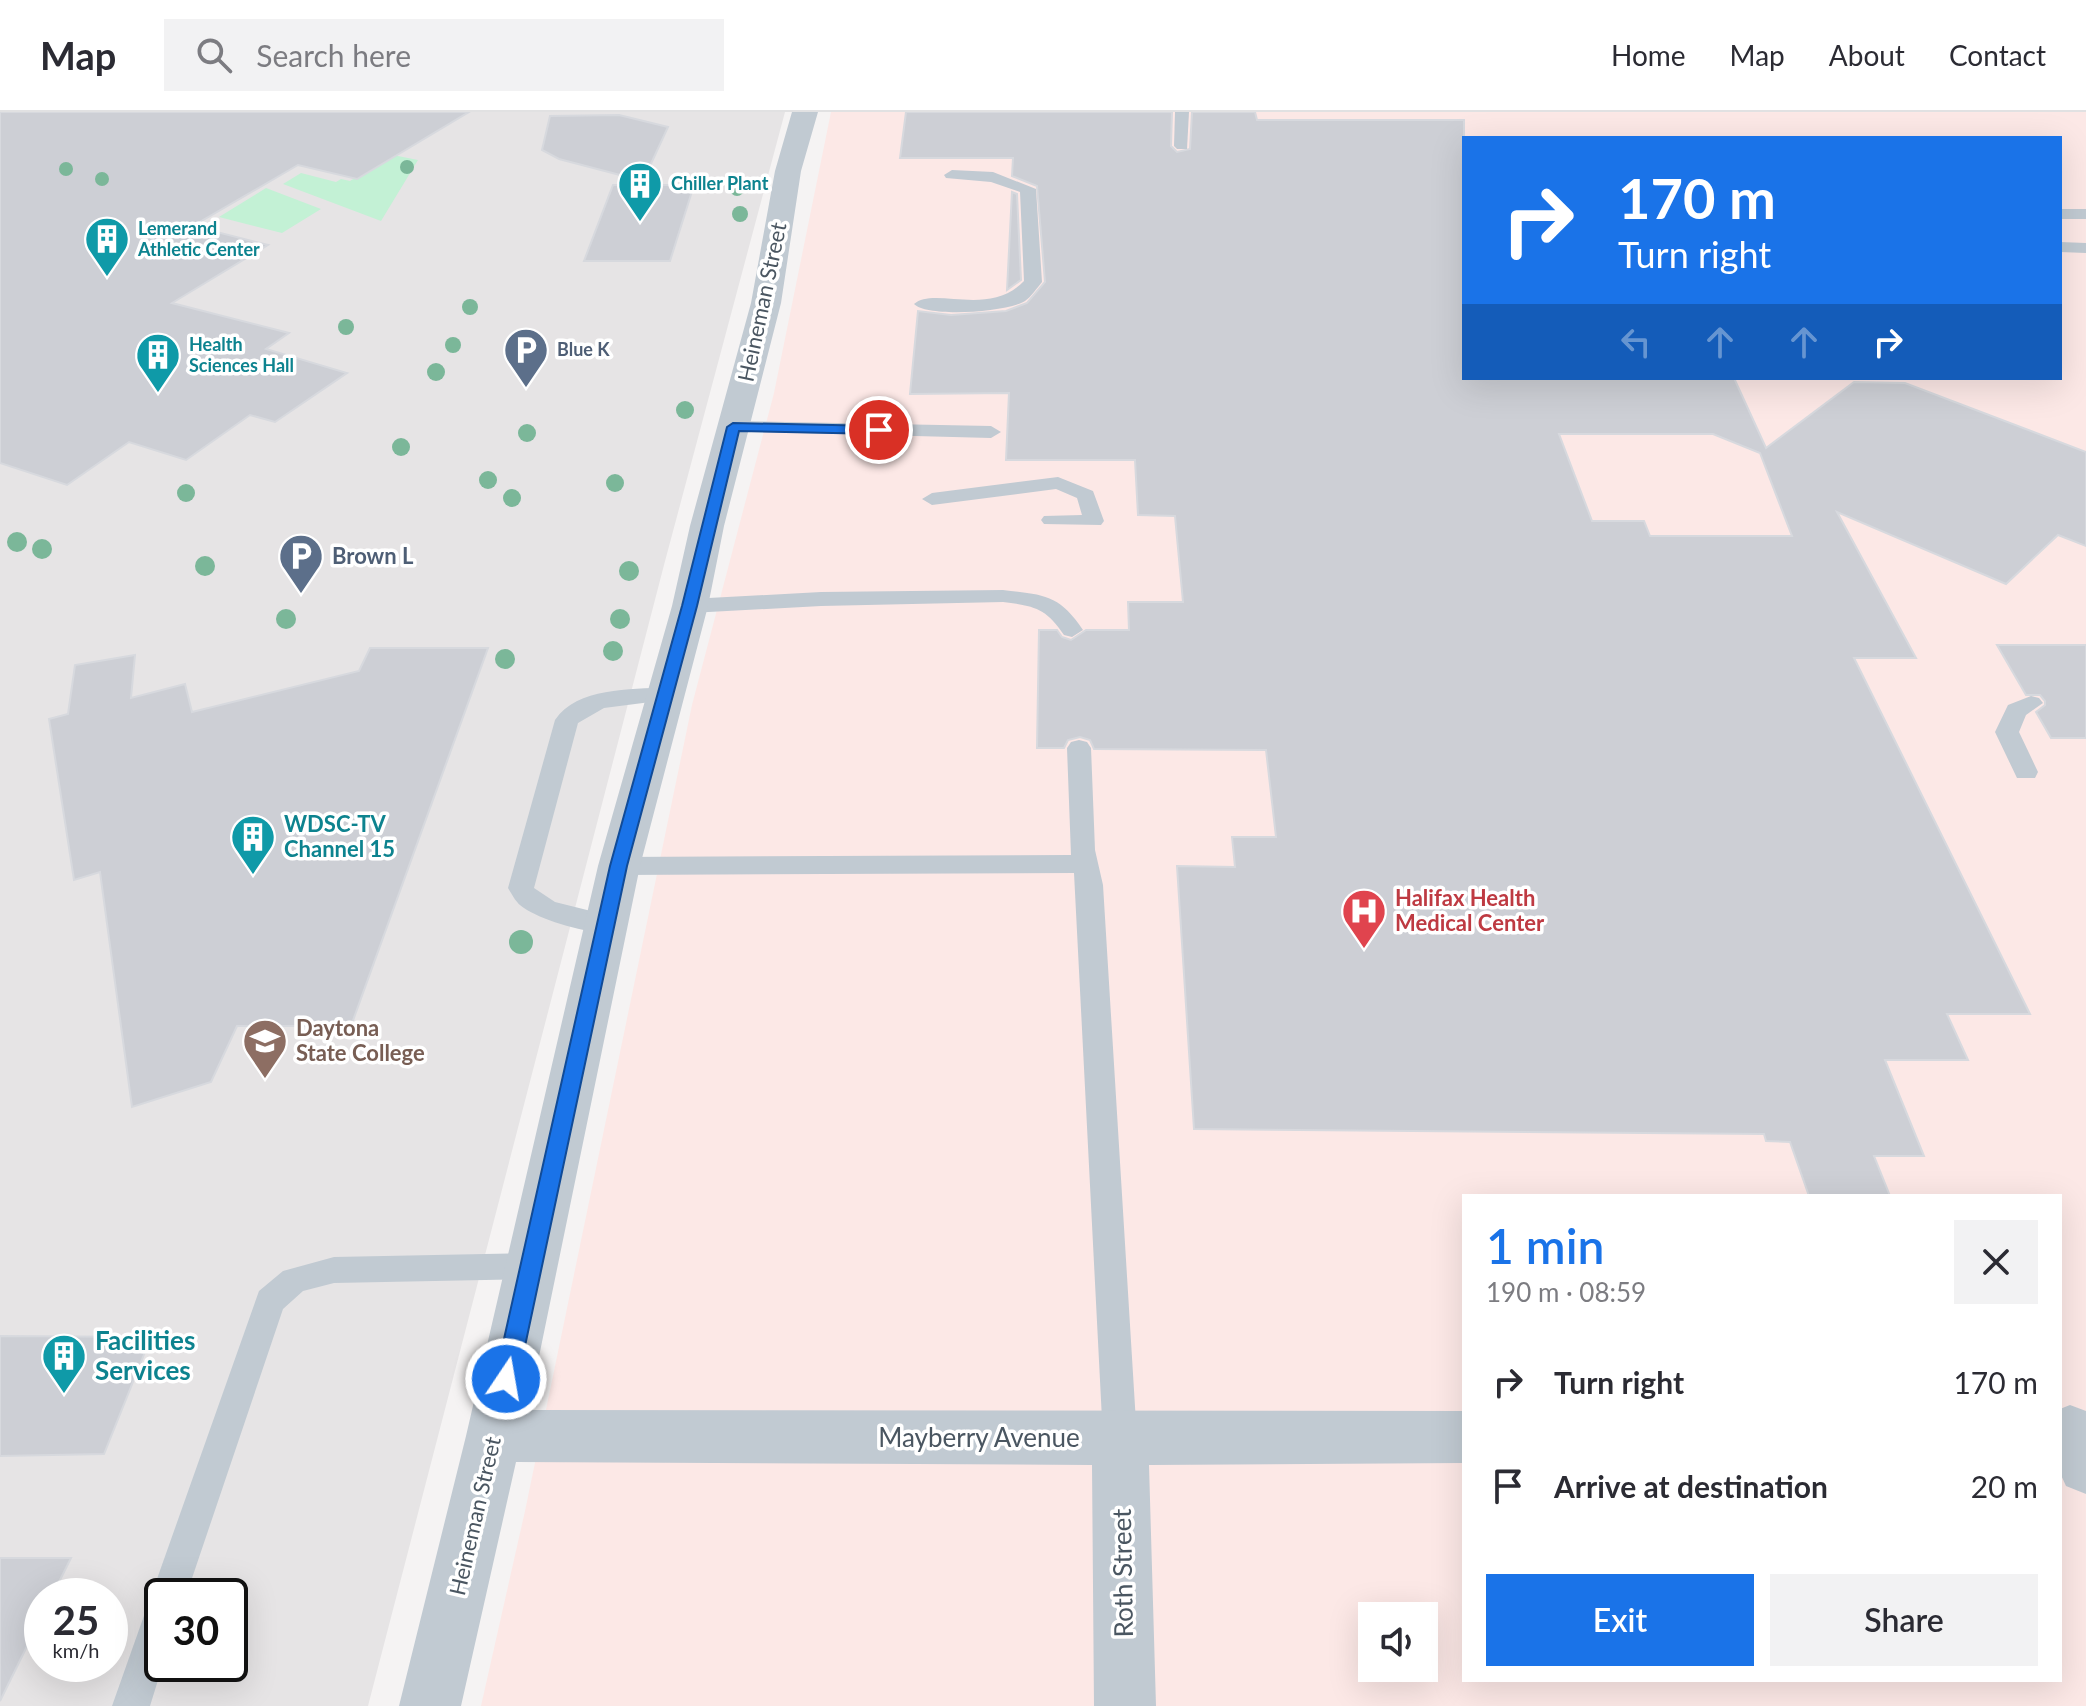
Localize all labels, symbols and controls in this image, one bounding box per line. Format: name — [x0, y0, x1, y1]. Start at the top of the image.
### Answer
search box — [164, 19, 724, 91]
text: Map — [40, 32, 116, 78]
icon: search — [192, 33, 236, 77]
text: Search here — [256, 37, 411, 73]
text: Home — [1611, 38, 1686, 72]
text: Map — [1730, 38, 1785, 72]
text: About — [1829, 38, 1905, 72]
text: Contact — [1949, 38, 2046, 72]
building icon: Chiller Plant — [616, 160, 664, 223]
text: 170 m — [1618, 164, 1776, 231]
icon: right — [1486, 168, 1590, 272]
place label: Chiller Plant — [671, 172, 769, 194]
building icon: Lemerand Athletic Center — [83, 215, 131, 278]
place label: Lemerand Athletic Center — [137, 217, 260, 260]
street label: Heineman Street — [731, 220, 792, 384]
text: Turn right — [1618, 232, 1771, 276]
icon: left — [1614, 320, 1658, 364]
icon: ahead — [1698, 320, 1742, 364]
icon: ahead — [1782, 320, 1826, 364]
icon: right — [1866, 320, 1910, 364]
parking icon: Blue K — [502, 326, 550, 389]
building icon: Health Sciences Hall — [134, 331, 182, 394]
place label: Health Sciences Hall — [189, 333, 294, 376]
place label: Blue K — [557, 338, 610, 360]
pin — [845, 396, 913, 464]
icon: arrive — [857, 408, 901, 452]
parking icon: Brown L — [277, 532, 325, 595]
place label: Brown L — [332, 542, 414, 569]
place label: WDSC-TV Channel 15 — [284, 810, 395, 862]
building icon: WDSC-TV Channel 15 — [229, 813, 277, 876]
place label: Halifax Health Medical Center — [1395, 884, 1545, 936]
hospital icon: Halifax Health Medical Center — [1340, 887, 1388, 950]
place label: Daytona State College — [296, 1014, 425, 1066]
school or university icon: Daytona State College — [241, 1017, 289, 1080]
text: 1 min — [1486, 1217, 1604, 1274]
button: close — [1954, 1220, 2038, 1304]
text: 190 m · 08:59 — [1486, 1276, 1646, 1308]
place label: Facilities Services — [95, 1324, 195, 1386]
building icon: Facilities Services — [40, 1332, 88, 1395]
position arrow — [464, 1337, 548, 1421]
icon: right — [1486, 1360, 1530, 1404]
text: Turn right — [1554, 1364, 1684, 1400]
text: 170 m — [1953, 1364, 2038, 1400]
street label: Mayberry Avenue — [878, 1421, 1080, 1453]
street label: Heineman Street — [443, 1434, 506, 1598]
icon: arrive — [1486, 1464, 1530, 1508]
text: Arrive at destination — [1554, 1468, 1828, 1504]
text: 20 m — [1971, 1468, 2038, 1504]
street label: Roth Street — [1105, 1508, 1139, 1638]
button: Exit — [1486, 1574, 1754, 1666]
button: Share — [1770, 1574, 2038, 1666]
speed limit sign: 30 — [144, 1578, 248, 1682]
text: 25 — [53, 1596, 99, 1644]
map controls — [1358, 1602, 1438, 1682]
button: sound — [1358, 1602, 1438, 1682]
text: km/h — [53, 1638, 99, 1662]

